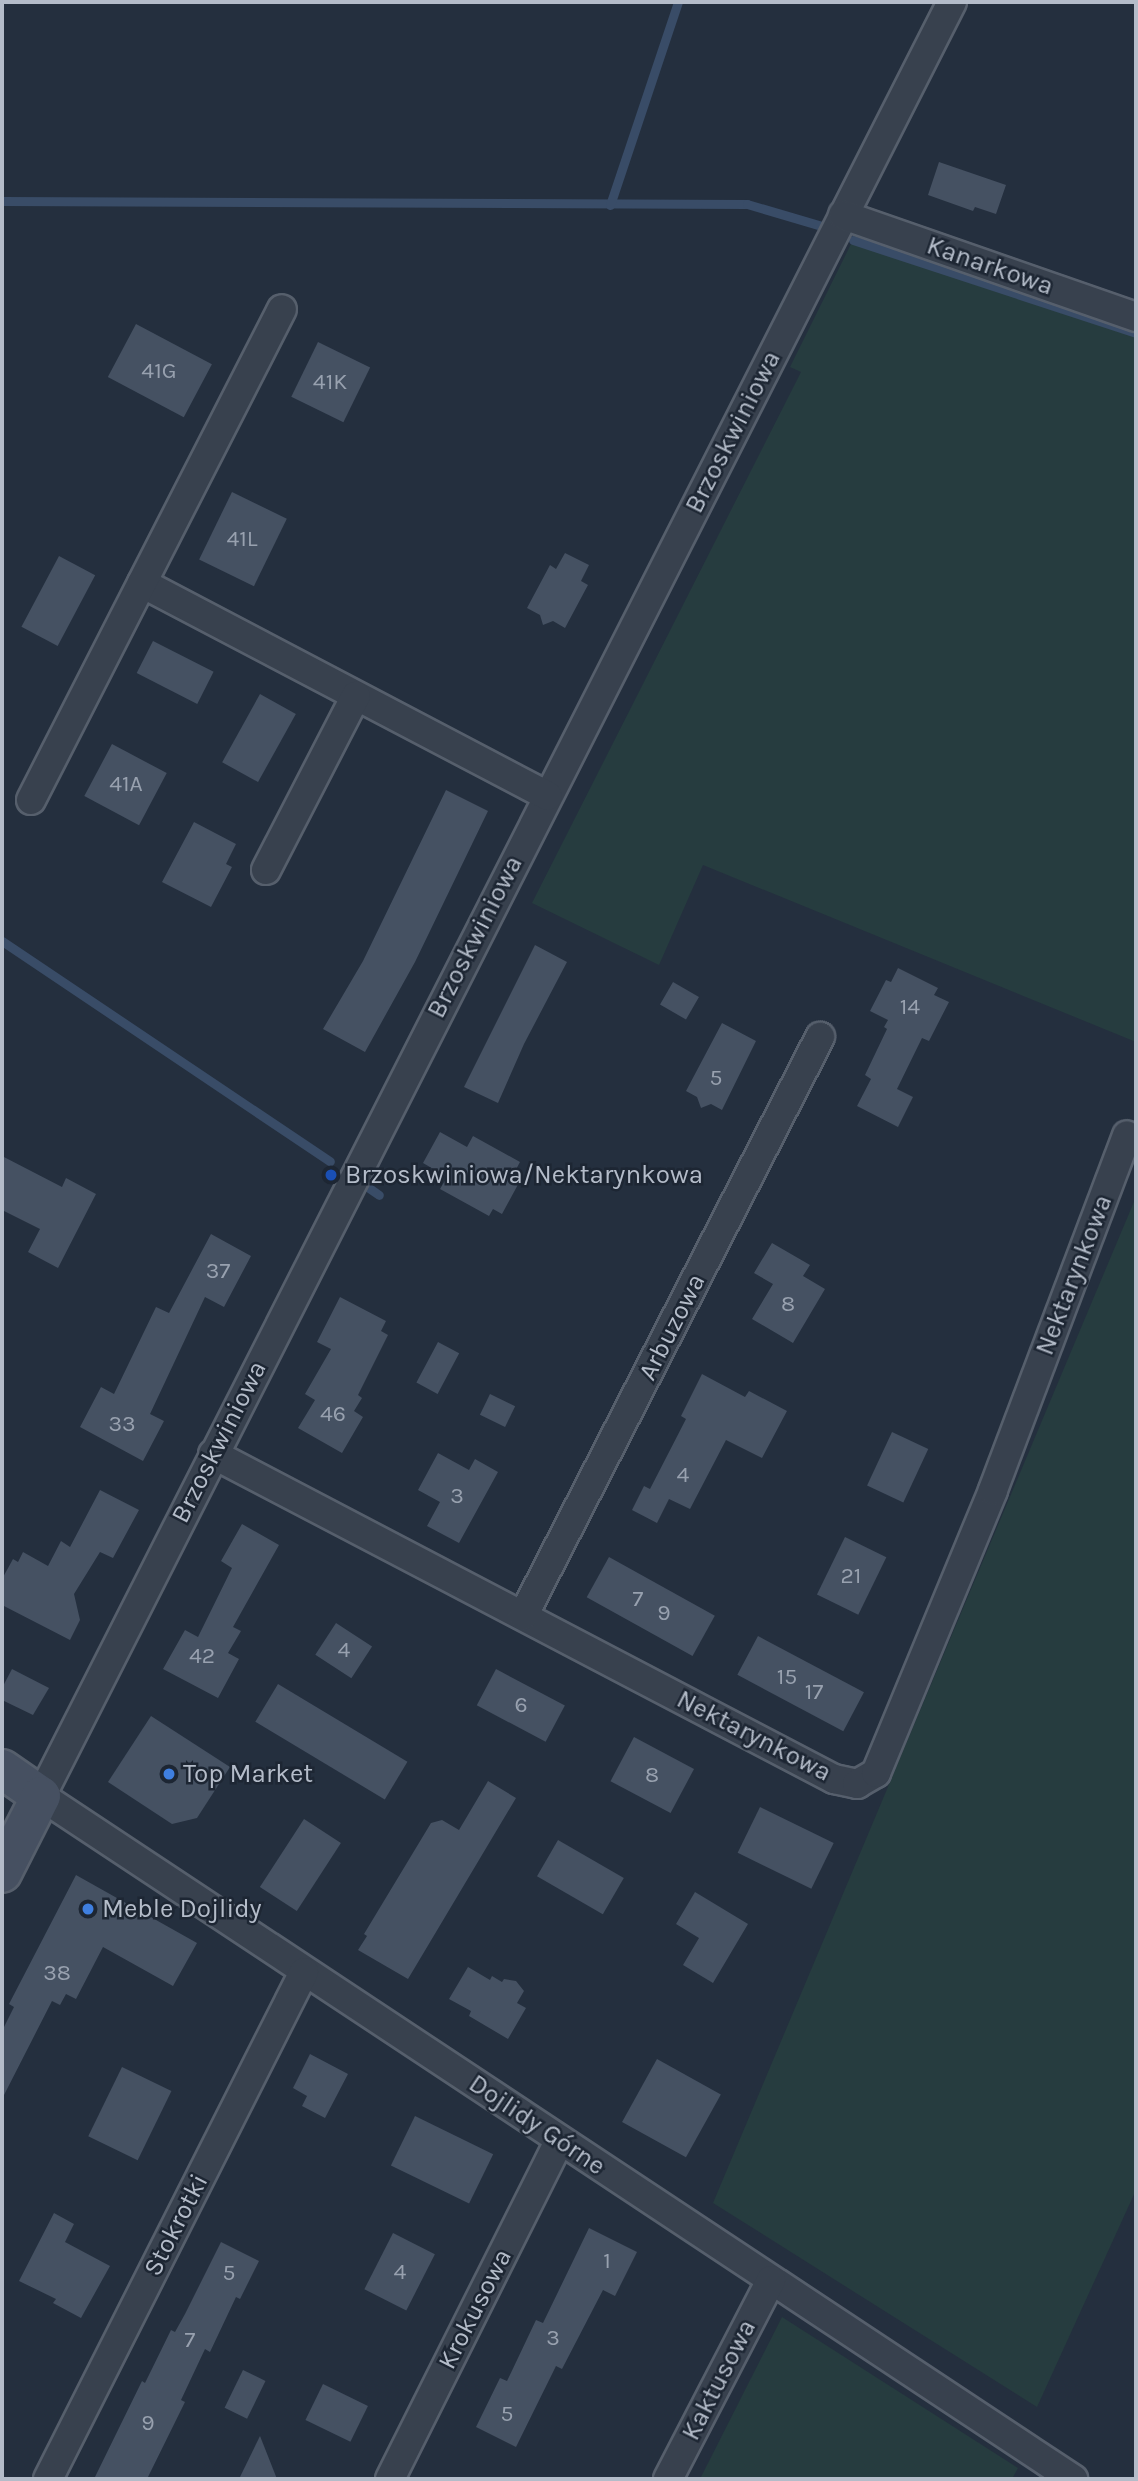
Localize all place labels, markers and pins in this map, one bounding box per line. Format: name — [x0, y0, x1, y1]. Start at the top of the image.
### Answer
place label: Brzoskwiniowa/Nektarynkowa — [345, 1159, 703, 1191]
marker: Brzoskwiniowa/Nektarynkowa — [323, 1167, 339, 1183]
place label: Top Market — [183, 1758, 313, 1790]
marker: Top Market — [161, 1766, 177, 1782]
place label: Meble Dojlidy — [102, 1893, 262, 1925]
marker: Meble Dojlidy — [80, 1901, 96, 1917]

